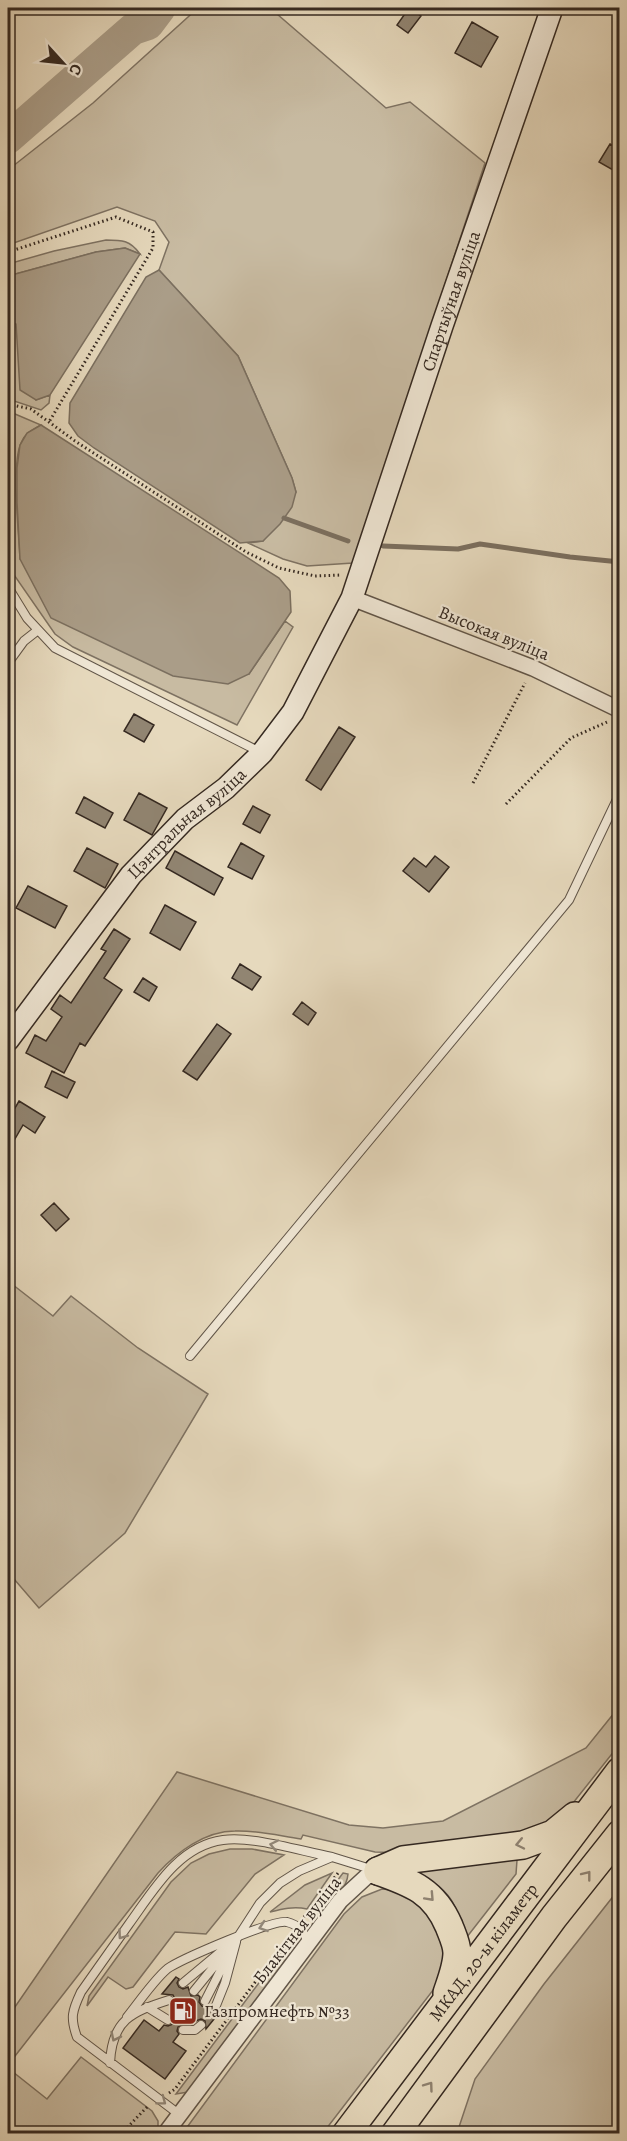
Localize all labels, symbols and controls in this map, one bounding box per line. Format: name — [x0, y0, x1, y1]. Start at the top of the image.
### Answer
north arrow — [33, 33, 93, 93]
text: С — [63, 60, 88, 79]
street label: Спартыўная вуліца — [416, 227, 486, 374]
street label: Высокая вуліца — [435, 600, 554, 666]
street label: Цэнтральная вуліца — [122, 762, 252, 884]
one-way arrow — [516, 1837, 526, 1850]
one-way arrow — [270, 1840, 280, 1853]
street label: Блакітная вуліца — [247, 1871, 347, 1989]
one-way arrow — [579, 1871, 590, 1882]
street label: МКАД, 20-ы кіламетр — [423, 1878, 543, 2026]
one-way arrow — [422, 1890, 433, 1901]
one-way arrow — [258, 1919, 269, 1932]
one-way arrow — [118, 1928, 129, 1939]
fuel station icon: Газпромнефть №33 — [167, 1995, 199, 2027]
place label: Газпромнефть №33 — [204, 1999, 350, 2023]
one-way arrow — [110, 2031, 122, 2042]
one-way arrow — [422, 2082, 433, 2093]
one-way arrow — [155, 2094, 166, 2105]

